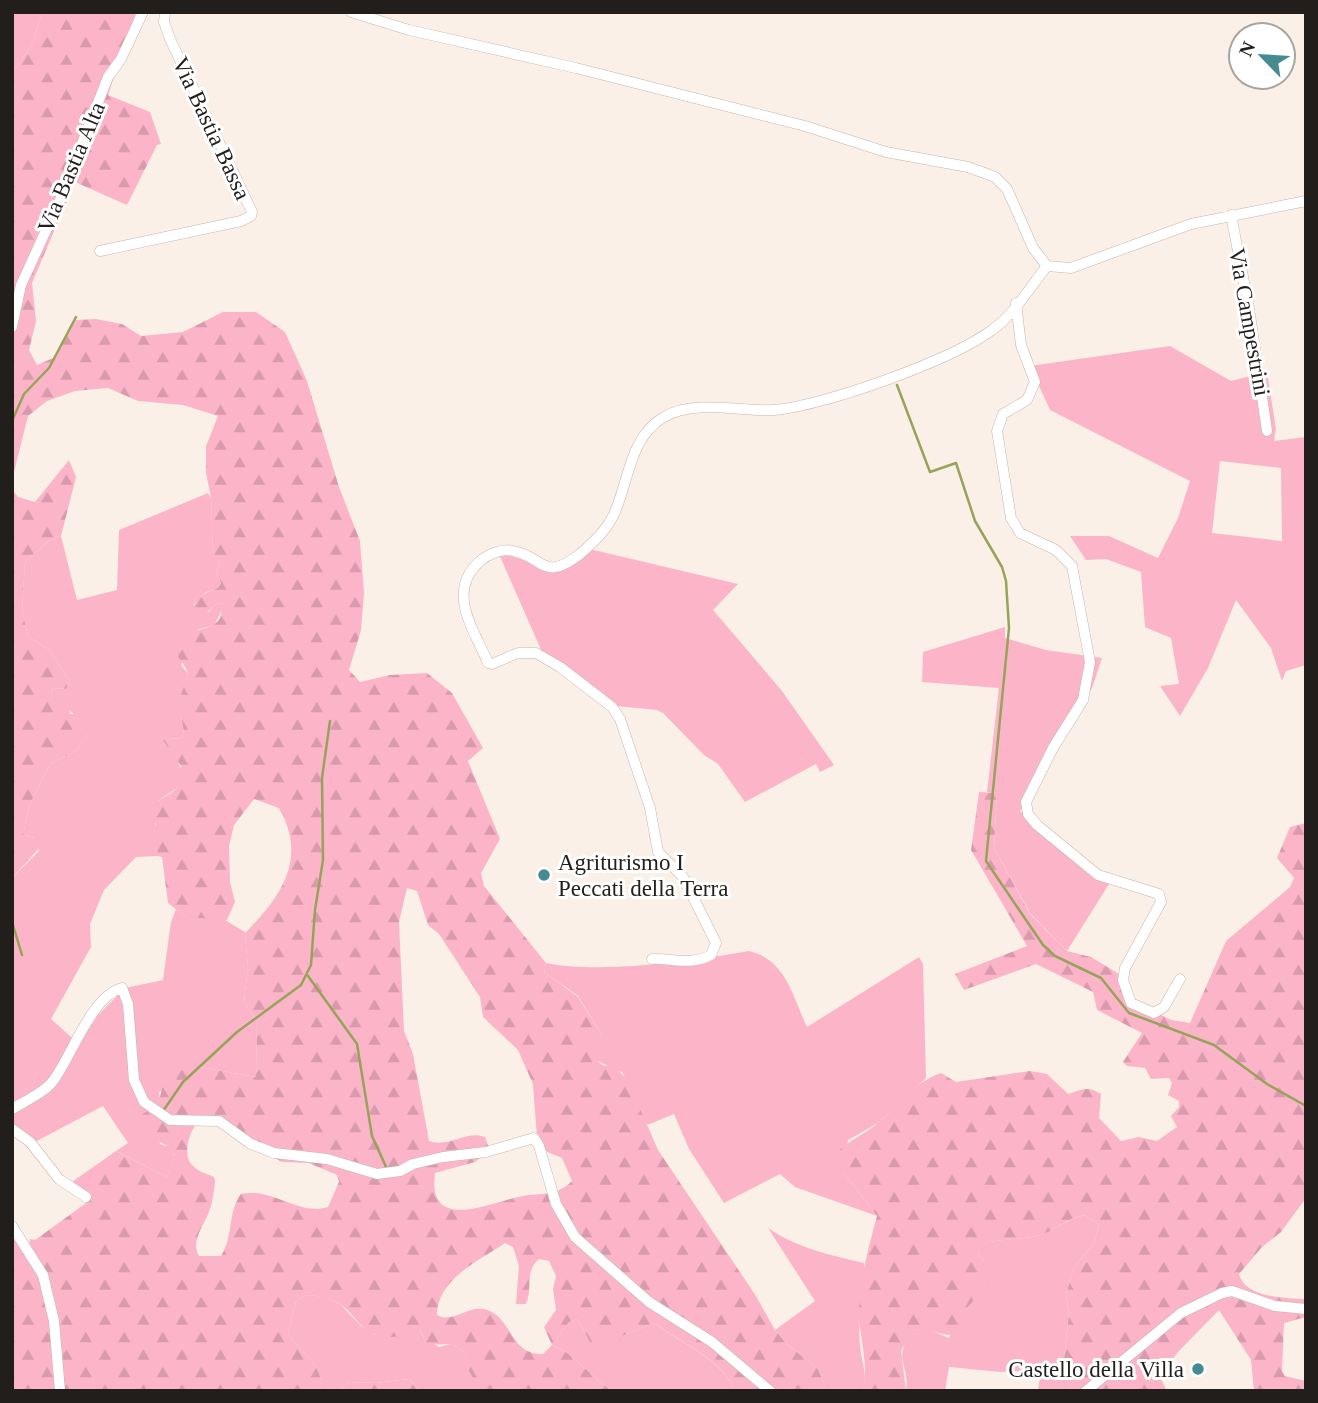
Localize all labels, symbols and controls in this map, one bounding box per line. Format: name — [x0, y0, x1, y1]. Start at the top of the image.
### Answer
north arrow — [1227, 21, 1297, 91]
text: N — [1235, 38, 1260, 60]
street label: Via Bastia Bassa — [168, 53, 256, 203]
street label: Via Bastia Alta — [33, 98, 110, 236]
street label: Via Campestrini — [1224, 246, 1275, 398]
place label: Agriturismo I Peccati della Terra — [558, 850, 728, 901]
marker: Agriturismo I Peccati della Terra — [536, 867, 552, 883]
place label: Castello della Villa — [1008, 1357, 1184, 1382]
marker: Castello della Villa — [1190, 1361, 1206, 1377]

